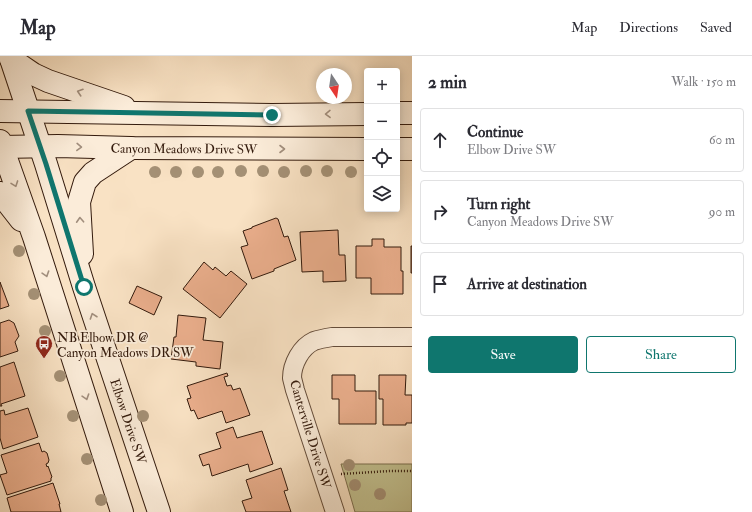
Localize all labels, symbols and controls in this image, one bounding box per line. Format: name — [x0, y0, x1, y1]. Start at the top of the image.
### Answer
text: Map — [20, 16, 56, 40]
text: Map — [571, 19, 597, 36]
text: Directions — [619, 19, 678, 36]
text: Saved — [700, 19, 732, 36]
north arrow — [316, 68, 352, 104]
map controls — [364, 68, 400, 212]
button: + — [364, 68, 400, 104]
text: 2 min — [428, 72, 467, 93]
text: Walk · 150 m — [671, 74, 736, 90]
one-way arrow — [77, 88, 84, 97]
button: − — [364, 104, 400, 140]
route end — [263, 106, 281, 124]
one-way arrow — [325, 110, 331, 118]
text: Continue — [467, 123, 523, 142]
icon: ahead — [429, 129, 451, 151]
text: 60 m — [709, 132, 735, 148]
street label: Canyon Meadows Drive SW — [110, 140, 258, 158]
button: locate — [364, 140, 400, 176]
text: Elbow Drive SW — [467, 142, 556, 158]
one-way arrow — [76, 143, 82, 151]
one-way arrow — [279, 145, 285, 153]
button: layers — [364, 176, 400, 212]
one-way arrow — [10, 180, 19, 187]
text: Turn right — [467, 195, 530, 214]
icon: right — [429, 201, 451, 223]
text: 90 m — [709, 204, 735, 220]
text: Canyon Meadows Drive SW — [467, 214, 614, 230]
one-way arrow — [76, 217, 84, 223]
one-way arrow — [41, 270, 50, 277]
icon: arrive — [429, 273, 451, 295]
text: Arrive at destination — [467, 275, 587, 294]
route start — [75, 278, 93, 296]
one-way arrow — [89, 312, 98, 319]
place label: NB Elbow DR @ Canyon Meadows DR SW — [57, 330, 194, 362]
bus stop icon: NB Elbow DR @ Canyon Meadows DR SW — [34, 334, 54, 359]
button: Save — [428, 336, 578, 373]
button: Share — [586, 336, 736, 373]
street label: Elbow Drive SW — [106, 377, 150, 467]
street label: Canterville Drive SW — [286, 378, 334, 491]
one-way arrow — [81, 394, 89, 401]

